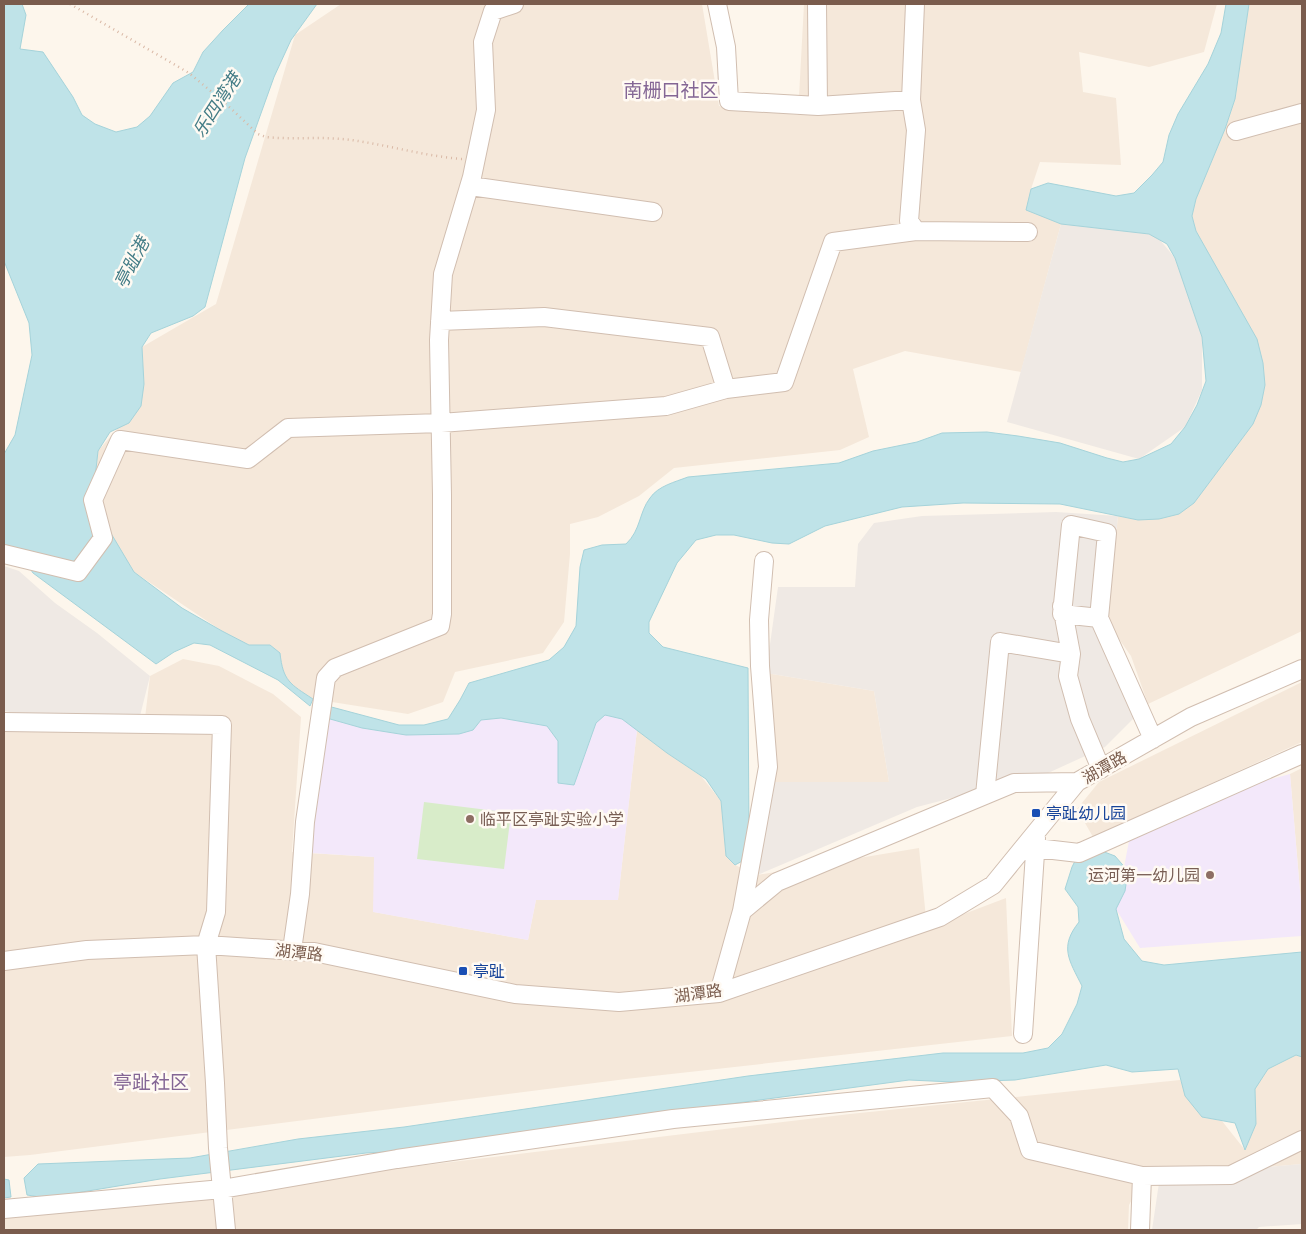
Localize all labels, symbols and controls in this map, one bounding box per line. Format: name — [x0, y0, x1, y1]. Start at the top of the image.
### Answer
water label: 乐四湾港 — [189, 67, 247, 141]
district label: 南栅口社区 — [623, 80, 719, 103]
water label: 亭趾港 — [111, 232, 155, 292]
street label: 湖潭路 — [1079, 748, 1130, 789]
place label: 亭趾幼儿园 — [1046, 805, 1126, 824]
marker: 亭趾幼儿园 — [1030, 807, 1042, 819]
place label: 临平区亭趾实验小学 — [480, 811, 624, 830]
marker: 临平区亭趾实验小学 — [464, 813, 476, 825]
place label: 运河第一幼儿园 — [1088, 867, 1200, 886]
marker: 运河第一幼儿园 — [1204, 869, 1216, 881]
street label: 湖潭路 — [274, 942, 324, 965]
place label: 亭趾 — [473, 963, 505, 982]
marker: 亭趾 — [457, 965, 469, 977]
street label: 湖潭路 — [673, 982, 723, 1007]
district label: 亭趾社区 — [113, 1072, 189, 1095]

